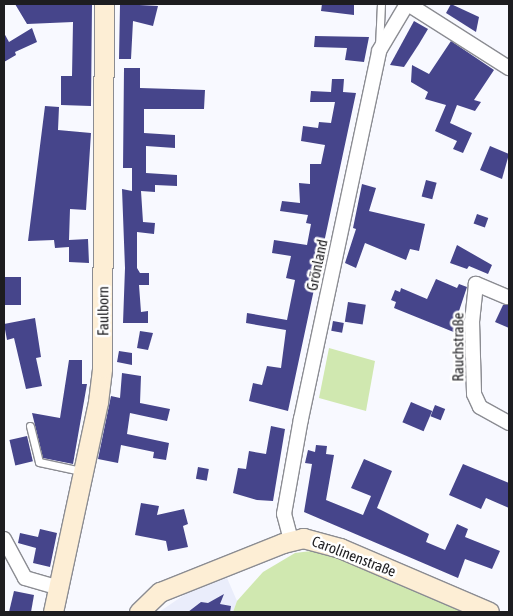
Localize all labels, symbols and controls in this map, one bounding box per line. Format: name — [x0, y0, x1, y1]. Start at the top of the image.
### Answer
street label: Grönland — [303, 238, 331, 292]
street label: Faulborn — [94, 286, 112, 336]
street label: Rauchstraße — [449, 312, 467, 382]
street label: Carolinenstraße — [309, 532, 399, 580]

